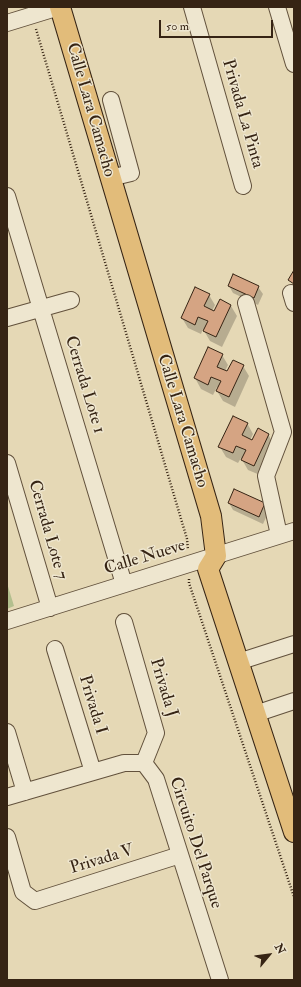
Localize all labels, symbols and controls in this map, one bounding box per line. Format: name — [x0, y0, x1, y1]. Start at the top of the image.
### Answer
scale bar — [161, 12, 275, 38]
text: 50 m — [166, 19, 189, 34]
street label: Calle Lara Camacho — [61, 41, 119, 179]
street label: Privada La Pinta — [217, 57, 267, 171]
street label: Cerrada Lote 1 — [59, 334, 109, 436]
street label: Calle Lara Camacho — [152, 352, 212, 490]
street label: Cerrada Lote 7 — [23, 478, 71, 582]
street label: Calle Nueve — [102, 536, 188, 580]
street label: Privada J — [144, 656, 182, 720]
street label: Privada I — [73, 673, 111, 737]
street label: Circuito Del Parque — [164, 775, 226, 911]
street label: Privada V — [68, 841, 136, 879]
north arrow — [249, 935, 289, 975]
text: N — [272, 941, 288, 956]

